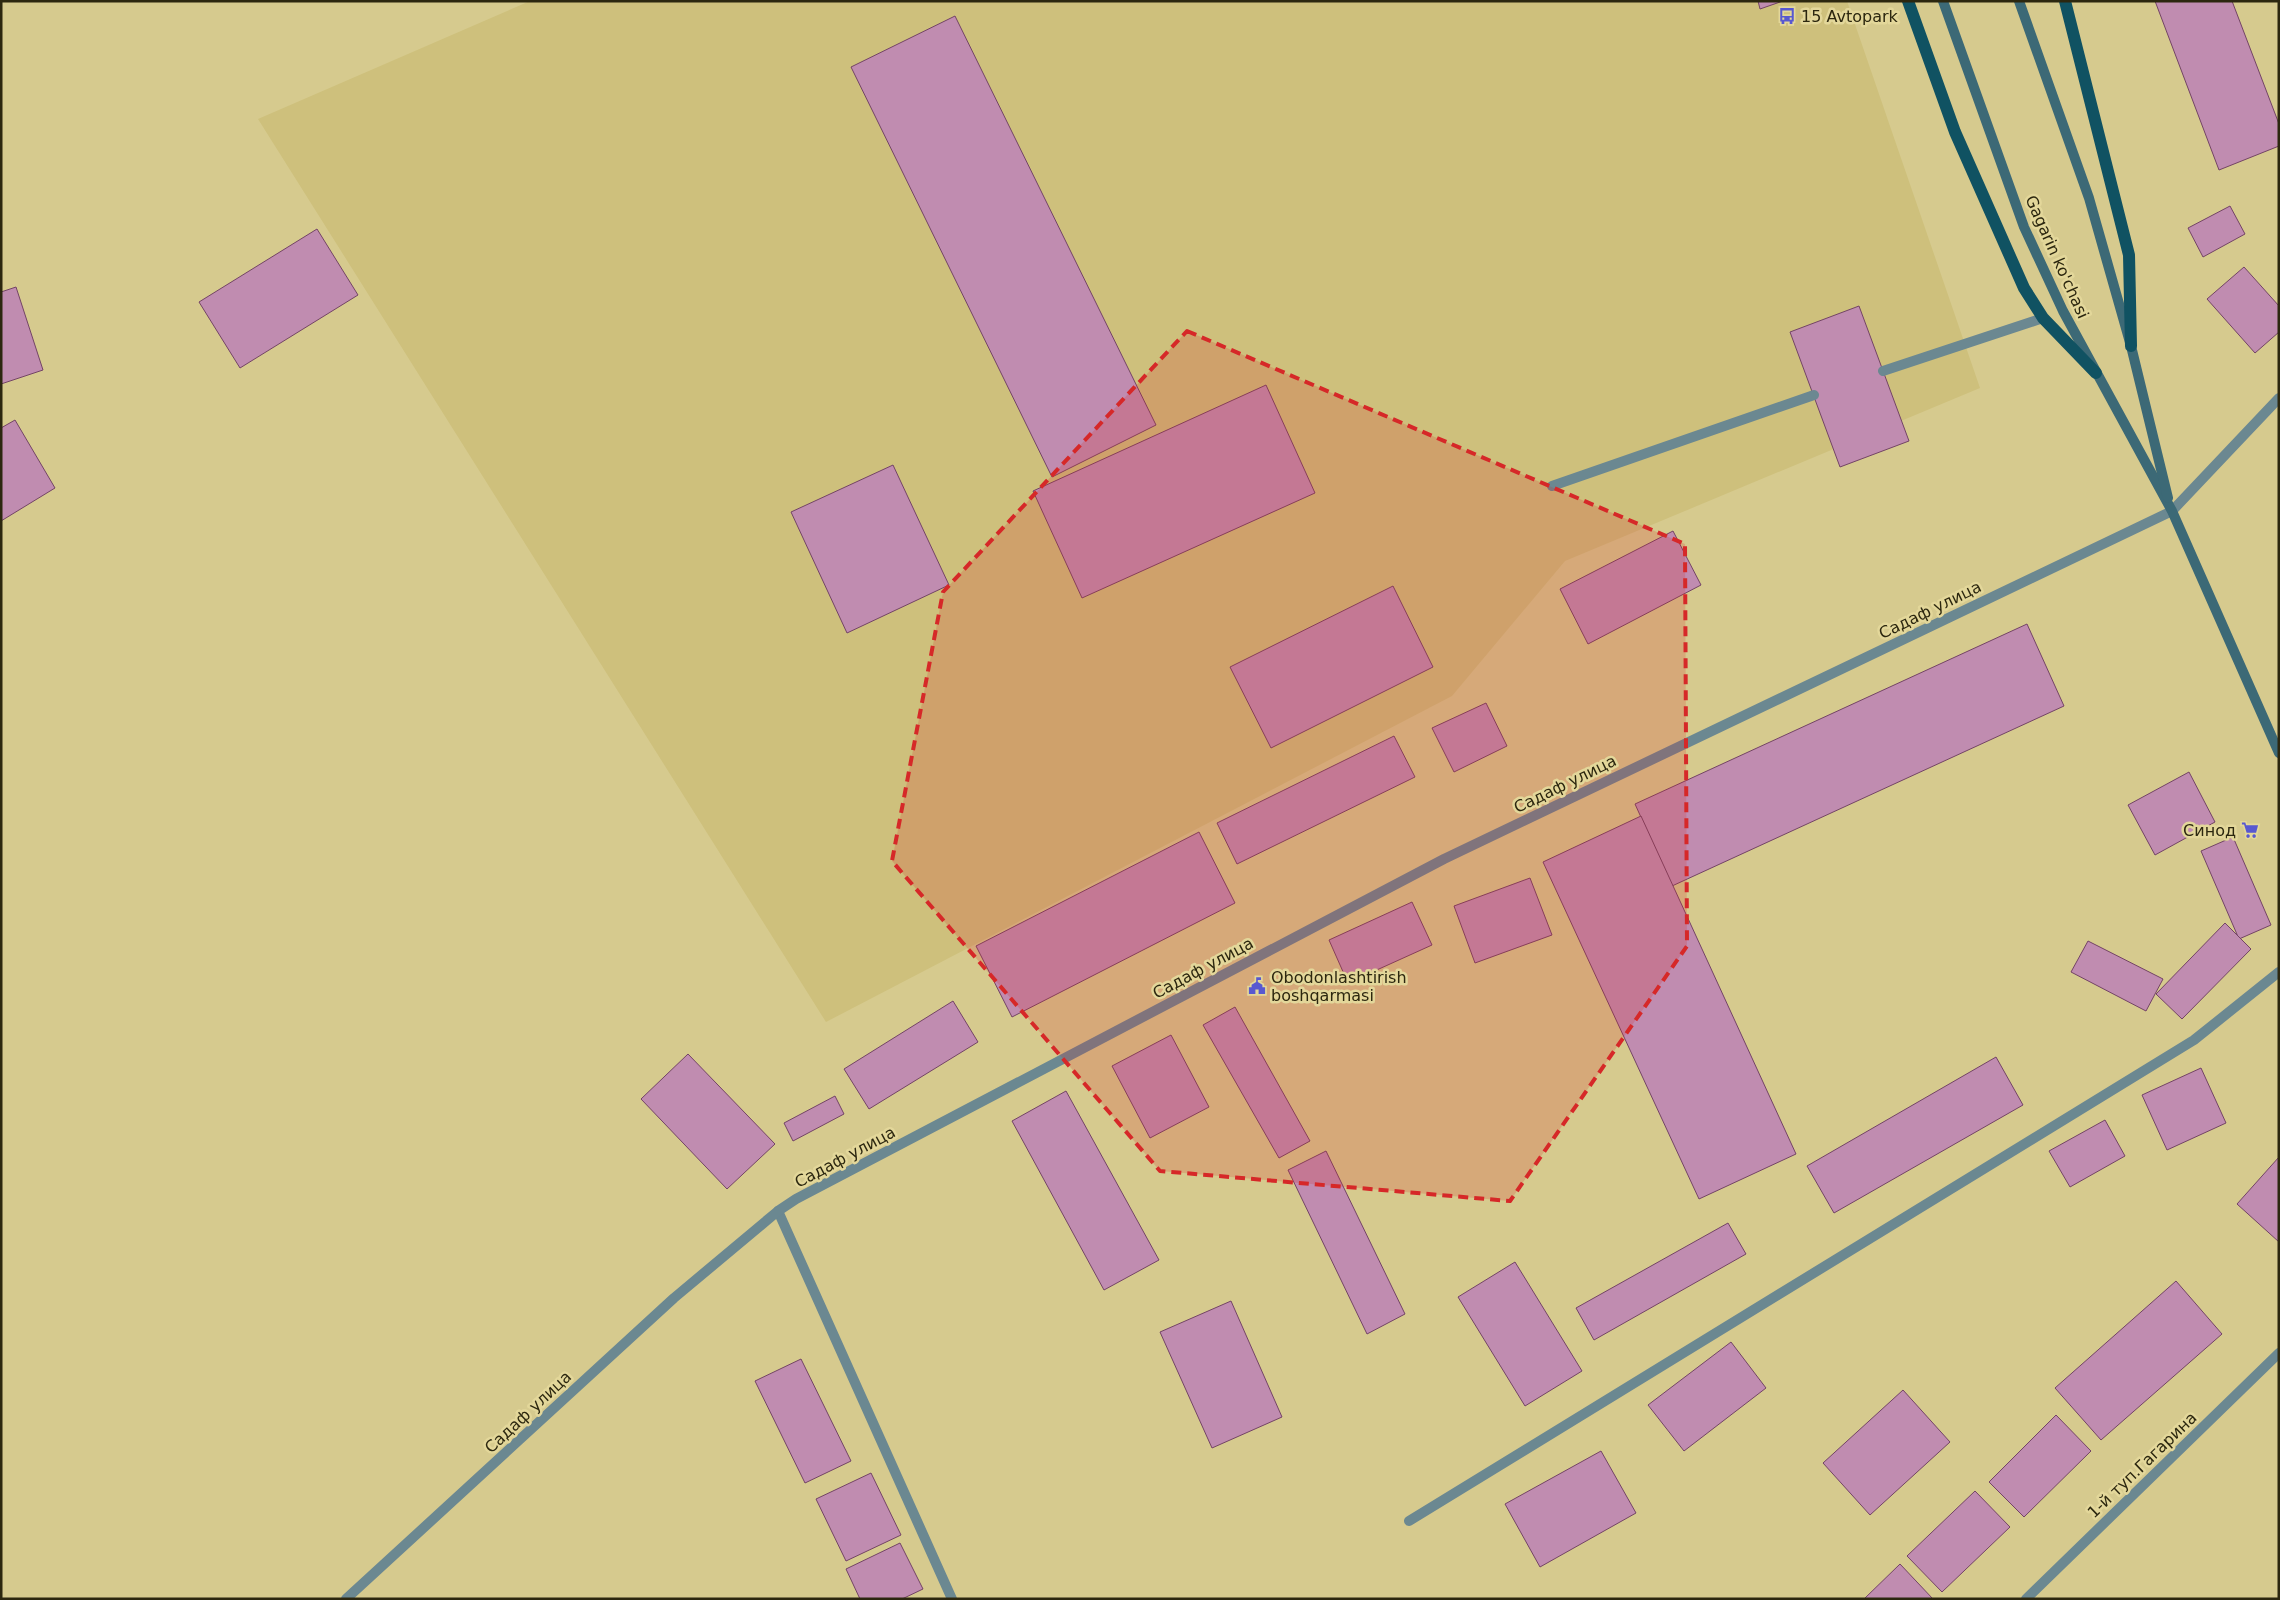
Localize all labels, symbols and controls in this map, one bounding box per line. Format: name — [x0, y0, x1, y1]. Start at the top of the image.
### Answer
bus stop icon: 15 Avtopark — [1777, 6, 1797, 26]
place label: 15 Avtopark — [1801, 7, 1899, 26]
street label: Gagarin ko'chasi — [2021, 192, 2093, 322]
street label: Садаф улица — [1876, 577, 1984, 643]
street label: Садаф улица — [1511, 751, 1619, 817]
supermarket icon: Синод — [2240, 820, 2260, 840]
place label: Синод — [2183, 821, 2236, 840]
street label: Садаф улица — [1149, 933, 1257, 1003]
place label: Obodonlashtirish boshqarmasi — [1271, 968, 1407, 1005]
public building icon: Obodonlashtirish boshqarmasi — [1247, 976, 1267, 996]
street label: Садаф улица — [791, 1122, 899, 1192]
street label: Садаф улица — [481, 1367, 575, 1457]
street label: 1-й туп.Гагарина — [2083, 1408, 2201, 1522]

